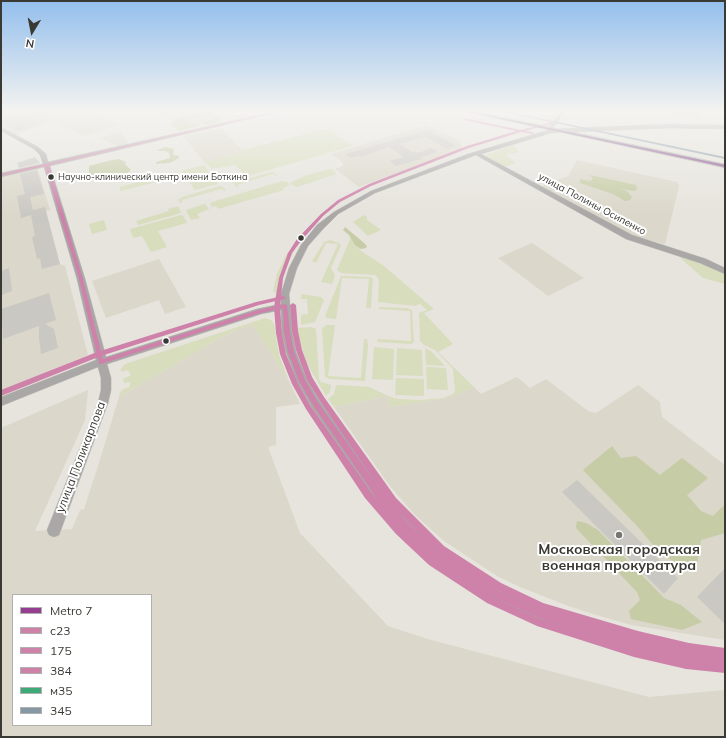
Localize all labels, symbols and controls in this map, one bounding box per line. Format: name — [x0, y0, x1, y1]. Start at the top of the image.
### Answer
north arrow — [12, 12, 52, 52]
text: N — [25, 36, 35, 51]
street label: улица Полины Осипенко — [536, 170, 648, 238]
marker: Научно-клинический центр имени Боткина — [46, 172, 56, 182]
place label: Научно-клинический центр имени Боткина — [58, 172, 247, 182]
unlabelled marker — [296, 233, 306, 243]
unlabelled marker — [161, 336, 171, 346]
street label: улица Поликарпова — [53, 400, 109, 514]
marker: Московская городская военная прокуратура — [614, 530, 624, 540]
place label: Московская городская военная прокуратура — [538, 542, 700, 574]
legend — [12, 594, 152, 726]
text: Metro 7 — [50, 603, 92, 618]
text: с23 — [50, 623, 70, 638]
text: 175 — [50, 643, 72, 658]
text: 384 — [50, 663, 72, 678]
text: м35 — [50, 683, 72, 698]
text: 345 — [50, 703, 72, 718]

